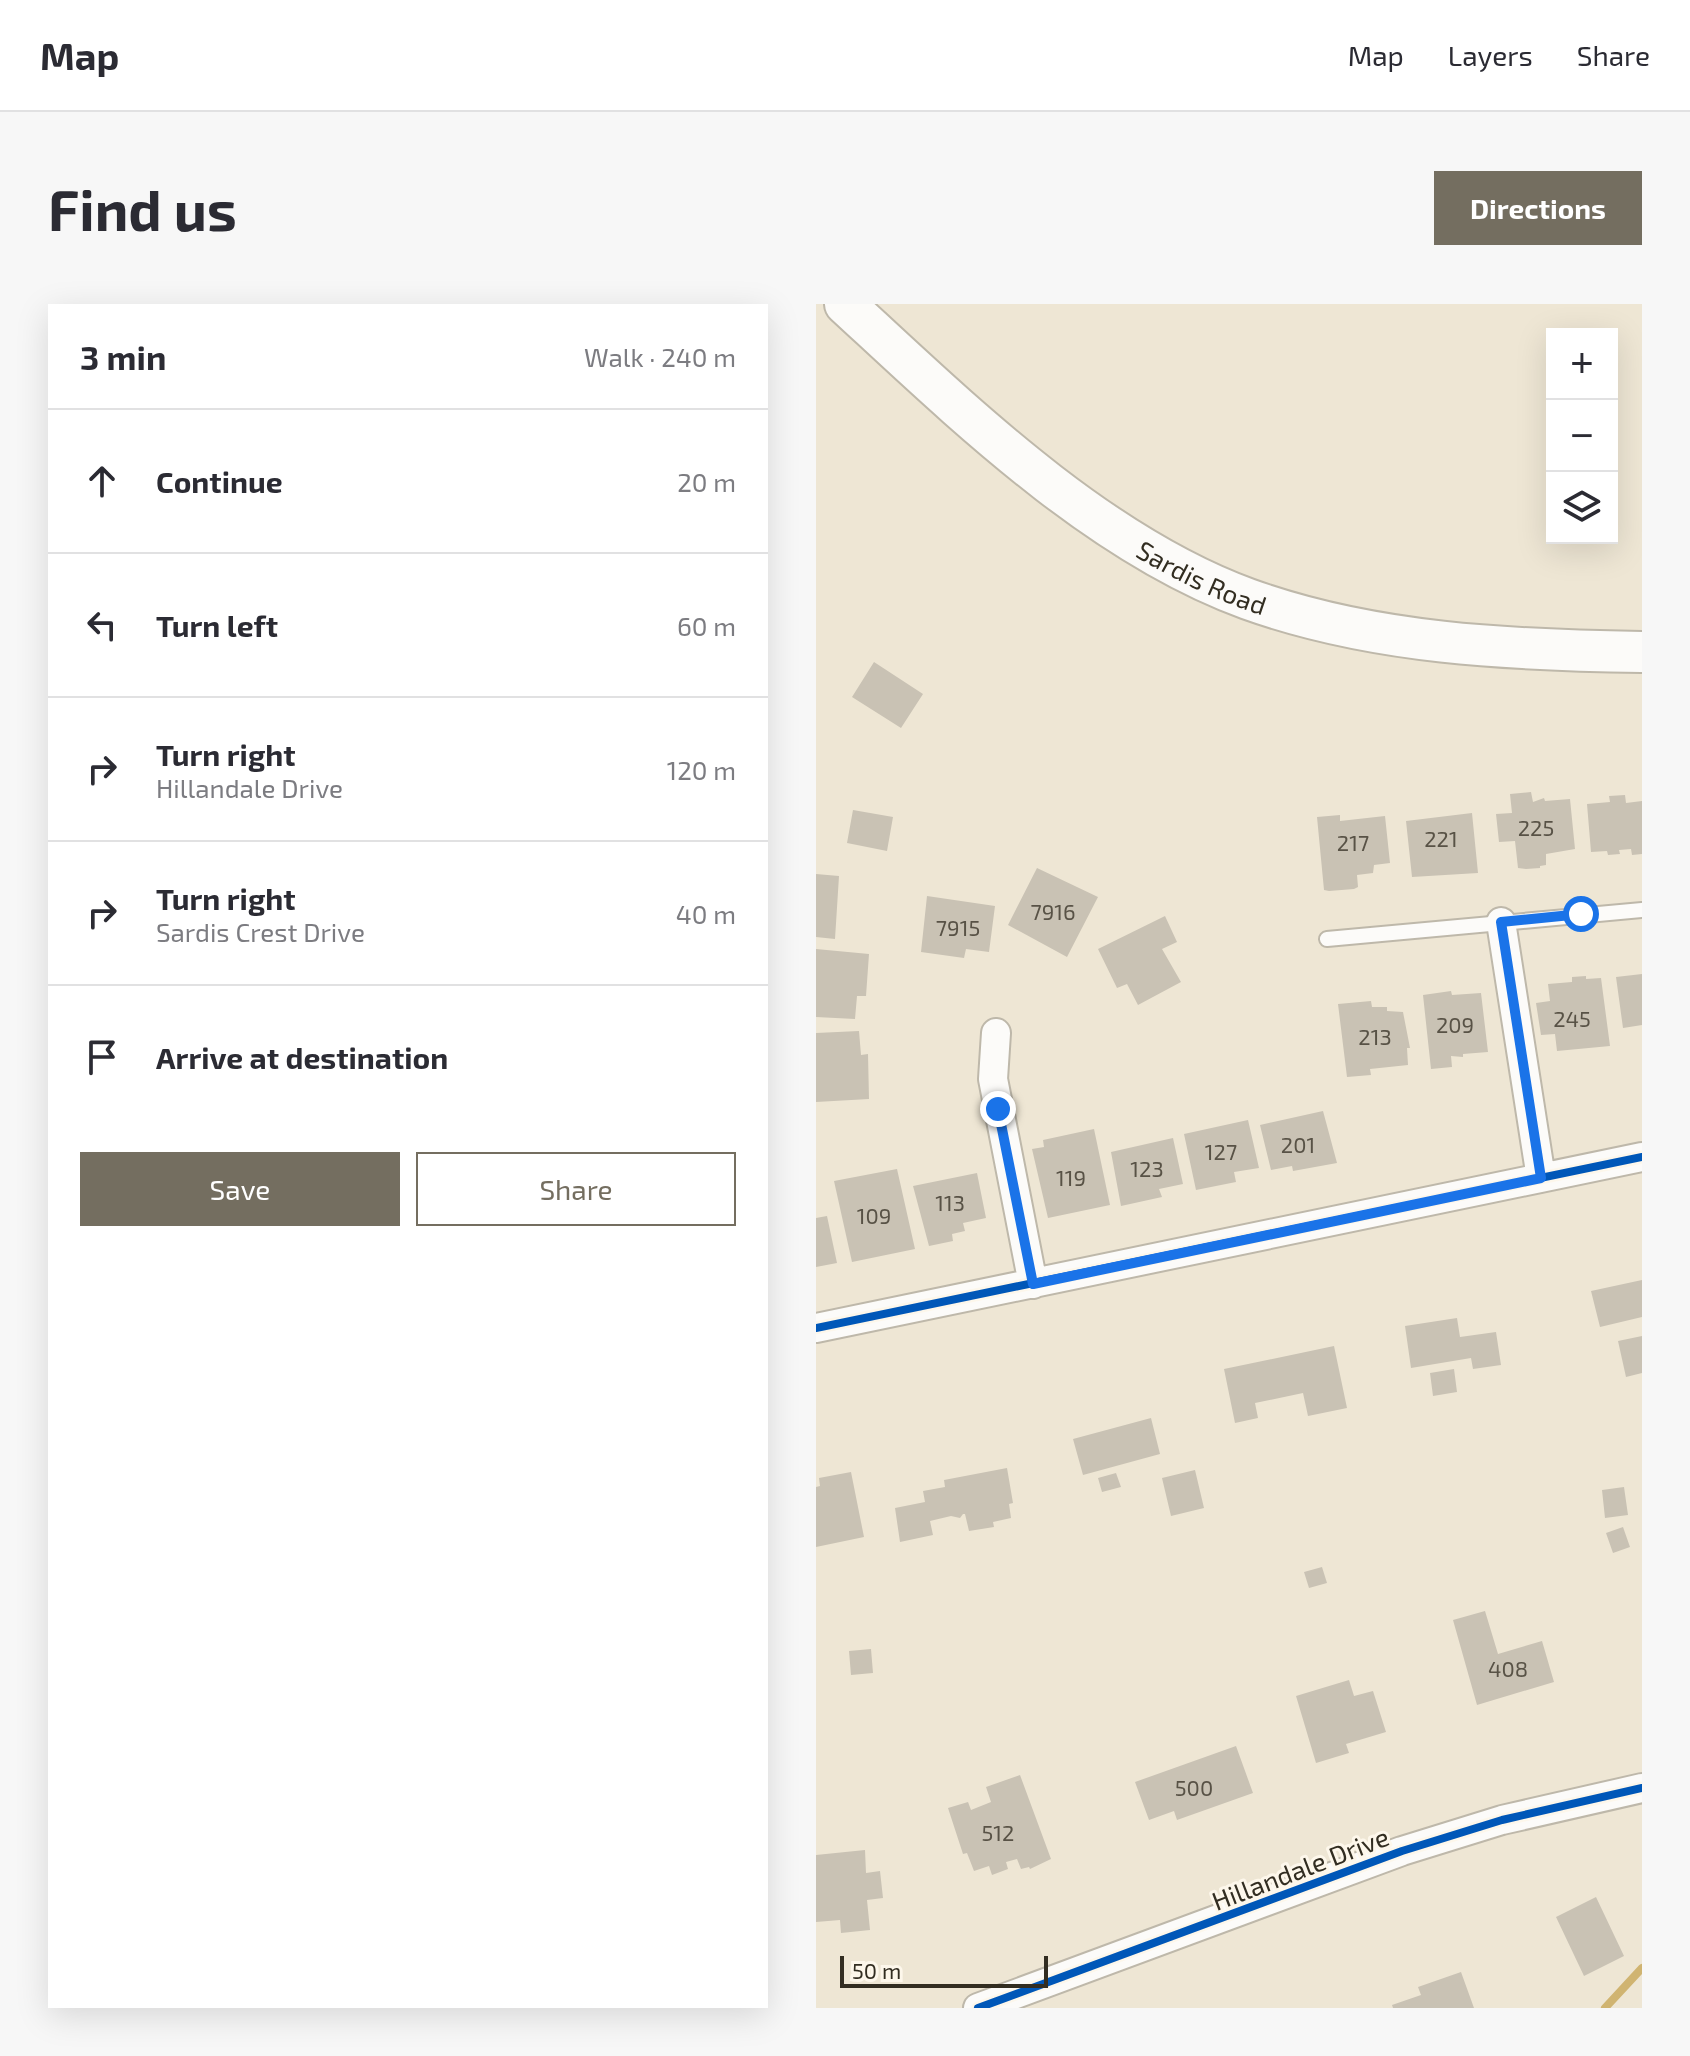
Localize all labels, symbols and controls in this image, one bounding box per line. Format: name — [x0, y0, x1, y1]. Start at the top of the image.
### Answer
text: Map — [40, 32, 119, 78]
text: Map — [1348, 38, 1404, 72]
text: Layers — [1448, 38, 1533, 72]
text: Share — [1577, 38, 1650, 72]
button: Directions — [1434, 171, 1642, 245]
text: Find us — [48, 175, 237, 242]
map controls — [1546, 328, 1618, 544]
button: + — [1546, 328, 1618, 400]
text: 3 min — [80, 336, 166, 377]
text: Walk · 240 m — [584, 341, 736, 372]
button: − — [1546, 400, 1618, 472]
icon: ahead — [80, 459, 124, 503]
text: Continue — [156, 463, 283, 499]
text: 20 m — [677, 466, 736, 497]
button: layers — [1546, 472, 1618, 544]
street label: Sardis Road — [1132, 533, 1271, 620]
icon: left — [80, 603, 124, 647]
text: Turn left — [156, 607, 278, 643]
text: 60 m — [677, 610, 736, 641]
text: Turn right — [156, 736, 296, 772]
icon: right — [80, 747, 124, 791]
text: 120 m — [667, 754, 736, 785]
text: Hillandale Drive — [156, 772, 343, 803]
house number: 225 — [1518, 814, 1554, 840]
house number: 221 — [1424, 825, 1458, 851]
house number: 217 — [1337, 829, 1369, 855]
text: Turn right — [156, 880, 296, 916]
icon: right — [80, 891, 124, 935]
route start — [1563, 896, 1599, 932]
text: 40 m — [676, 898, 736, 929]
house number: 7916 — [1030, 898, 1076, 924]
house number: 7915 — [936, 914, 980, 940]
text: Sardis Crest Drive — [156, 916, 365, 947]
house number: 245 — [1553, 1005, 1591, 1031]
house number: 209 — [1436, 1011, 1474, 1037]
house number: 213 — [1358, 1023, 1392, 1049]
icon: arrive — [80, 1035, 124, 1079]
text: Arrive at destination — [156, 1039, 448, 1075]
route end — [980, 1091, 1016, 1127]
house number: 201 — [1281, 1131, 1315, 1157]
house number: 127 — [1205, 1138, 1237, 1164]
button: Save — [80, 1152, 400, 1226]
button: Share — [416, 1152, 736, 1226]
house number: 123 — [1130, 1155, 1164, 1181]
house number: 119 — [1056, 1164, 1086, 1190]
house number: 113 — [935, 1189, 965, 1215]
house number: 109 — [857, 1202, 891, 1228]
house number: 408 — [1488, 1655, 1528, 1681]
house number: 500 — [1175, 1774, 1213, 1800]
house number: 512 — [982, 1819, 1014, 1845]
street label: Hillandale Drive — [1207, 1820, 1393, 1916]
scale bar — [840, 1952, 1048, 1988]
text: 50 m — [852, 1957, 901, 1983]

